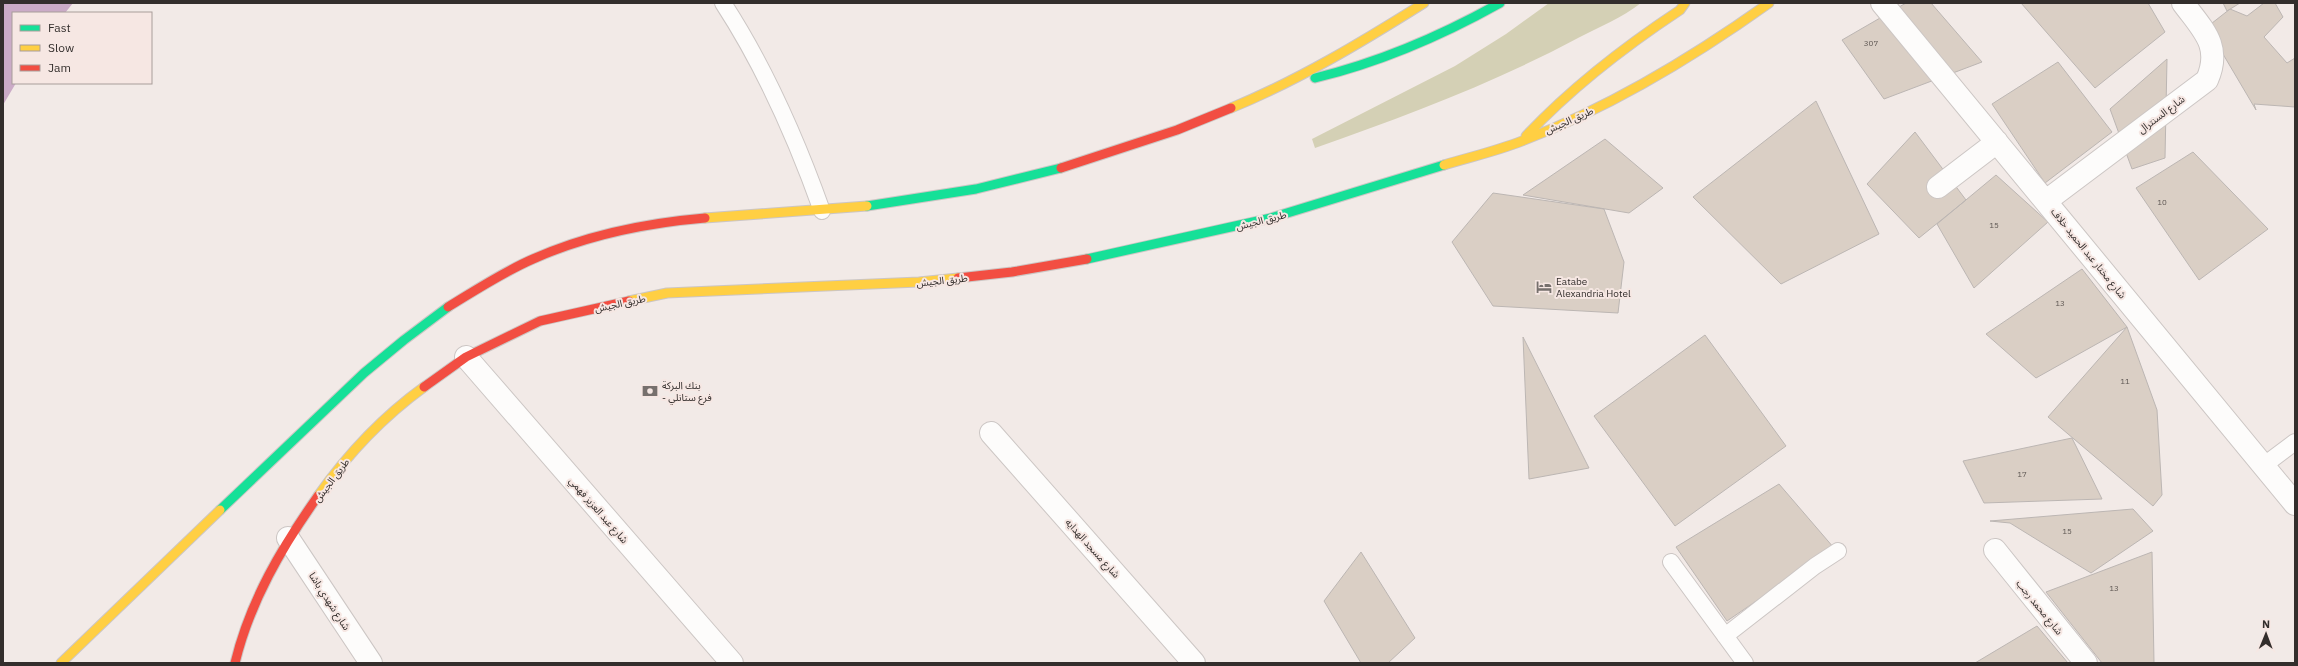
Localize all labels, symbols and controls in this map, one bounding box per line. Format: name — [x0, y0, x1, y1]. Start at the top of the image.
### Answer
legend — [12, 12, 152, 84]
text: Fast — [48, 20, 71, 35]
house number: 307 — [1864, 38, 1878, 48]
text: Slow — [48, 40, 74, 55]
text: Jam — [48, 60, 71, 75]
street label: شارع السنترال — [2135, 92, 2188, 137]
street label: طريق الجيش — [1543, 104, 1596, 137]
house number: 10 — [2157, 197, 2167, 207]
street label: شارع مختار عبد الحميد خلاف — [2047, 205, 2129, 302]
street label: طريق الجيش — [1234, 208, 1288, 233]
house number: 15 — [1989, 220, 1999, 230]
street label: طريق الجيش — [916, 271, 969, 290]
place label: Eatabe Alexandria Hotel — [1556, 275, 1631, 300]
hotel icon: Eatabe Alexandria Hotel — [1535, 278, 1553, 296]
street label: طريق الجيش — [593, 292, 647, 315]
house number: 13 — [2055, 298, 2065, 308]
house number: 11 — [2120, 376, 2130, 386]
place label: بنك البركة - فرع ستانلي — [662, 379, 712, 405]
bank icon: بنك البركة - فرع ستانلي — [641, 382, 659, 400]
street label: طريق الجيش — [311, 456, 352, 505]
house number: 17 — [2017, 469, 2027, 479]
street label: شارع عبد العزيز فهمي — [565, 474, 631, 547]
street label: شارع مسجد الهدايه — [1062, 516, 1123, 581]
house number: 15 — [2062, 526, 2072, 536]
street label: شارع شهدي باشا — [305, 570, 353, 634]
street label: شارع محمد رجب — [2013, 577, 2066, 638]
house number: 13 — [2109, 583, 2119, 593]
north arrow — [2246, 614, 2286, 654]
text: N — [2262, 617, 2270, 631]

